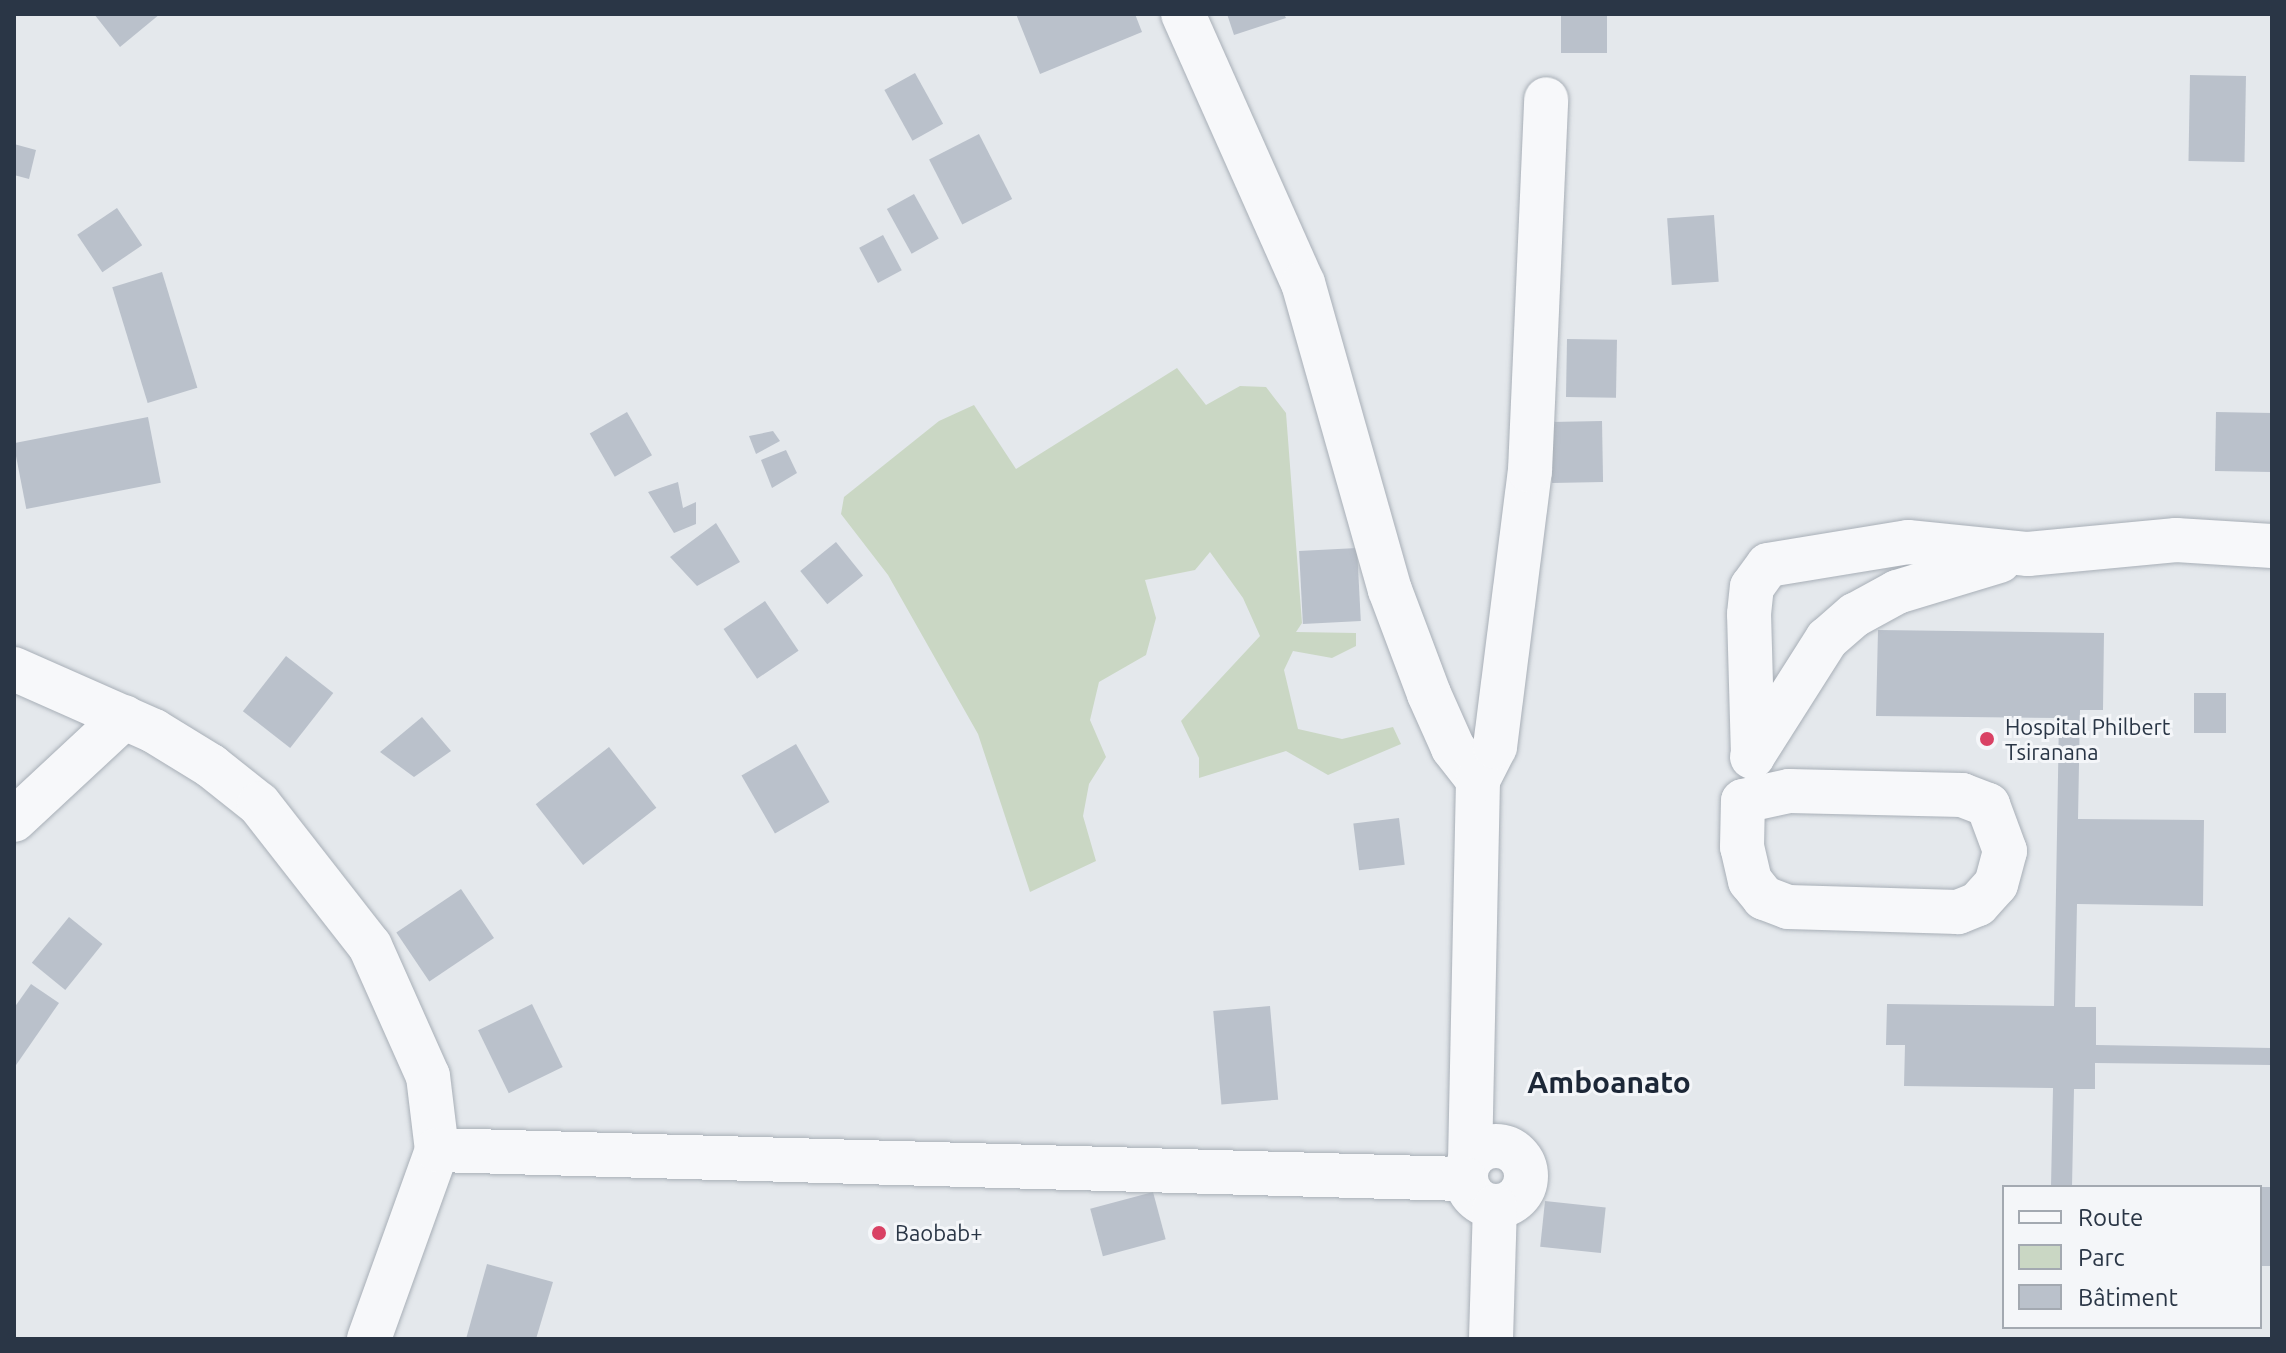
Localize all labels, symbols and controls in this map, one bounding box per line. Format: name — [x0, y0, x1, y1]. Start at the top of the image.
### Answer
place label: Hospital Philbert Tsiranana — [2005, 713, 2171, 764]
marker: Hospital Philbert Tsiranana — [1976, 728, 1998, 750]
district label: Amboanato — [1527, 1064, 1691, 1100]
legend — [2002, 1185, 2262, 1329]
text: Route — [2078, 1204, 2143, 1231]
place label: Baobab+ — [895, 1220, 983, 1246]
marker: Baobab+ — [870, 1224, 888, 1242]
text: Parc — [2078, 1244, 2125, 1271]
text: Bâtiment — [2078, 1284, 2178, 1311]

